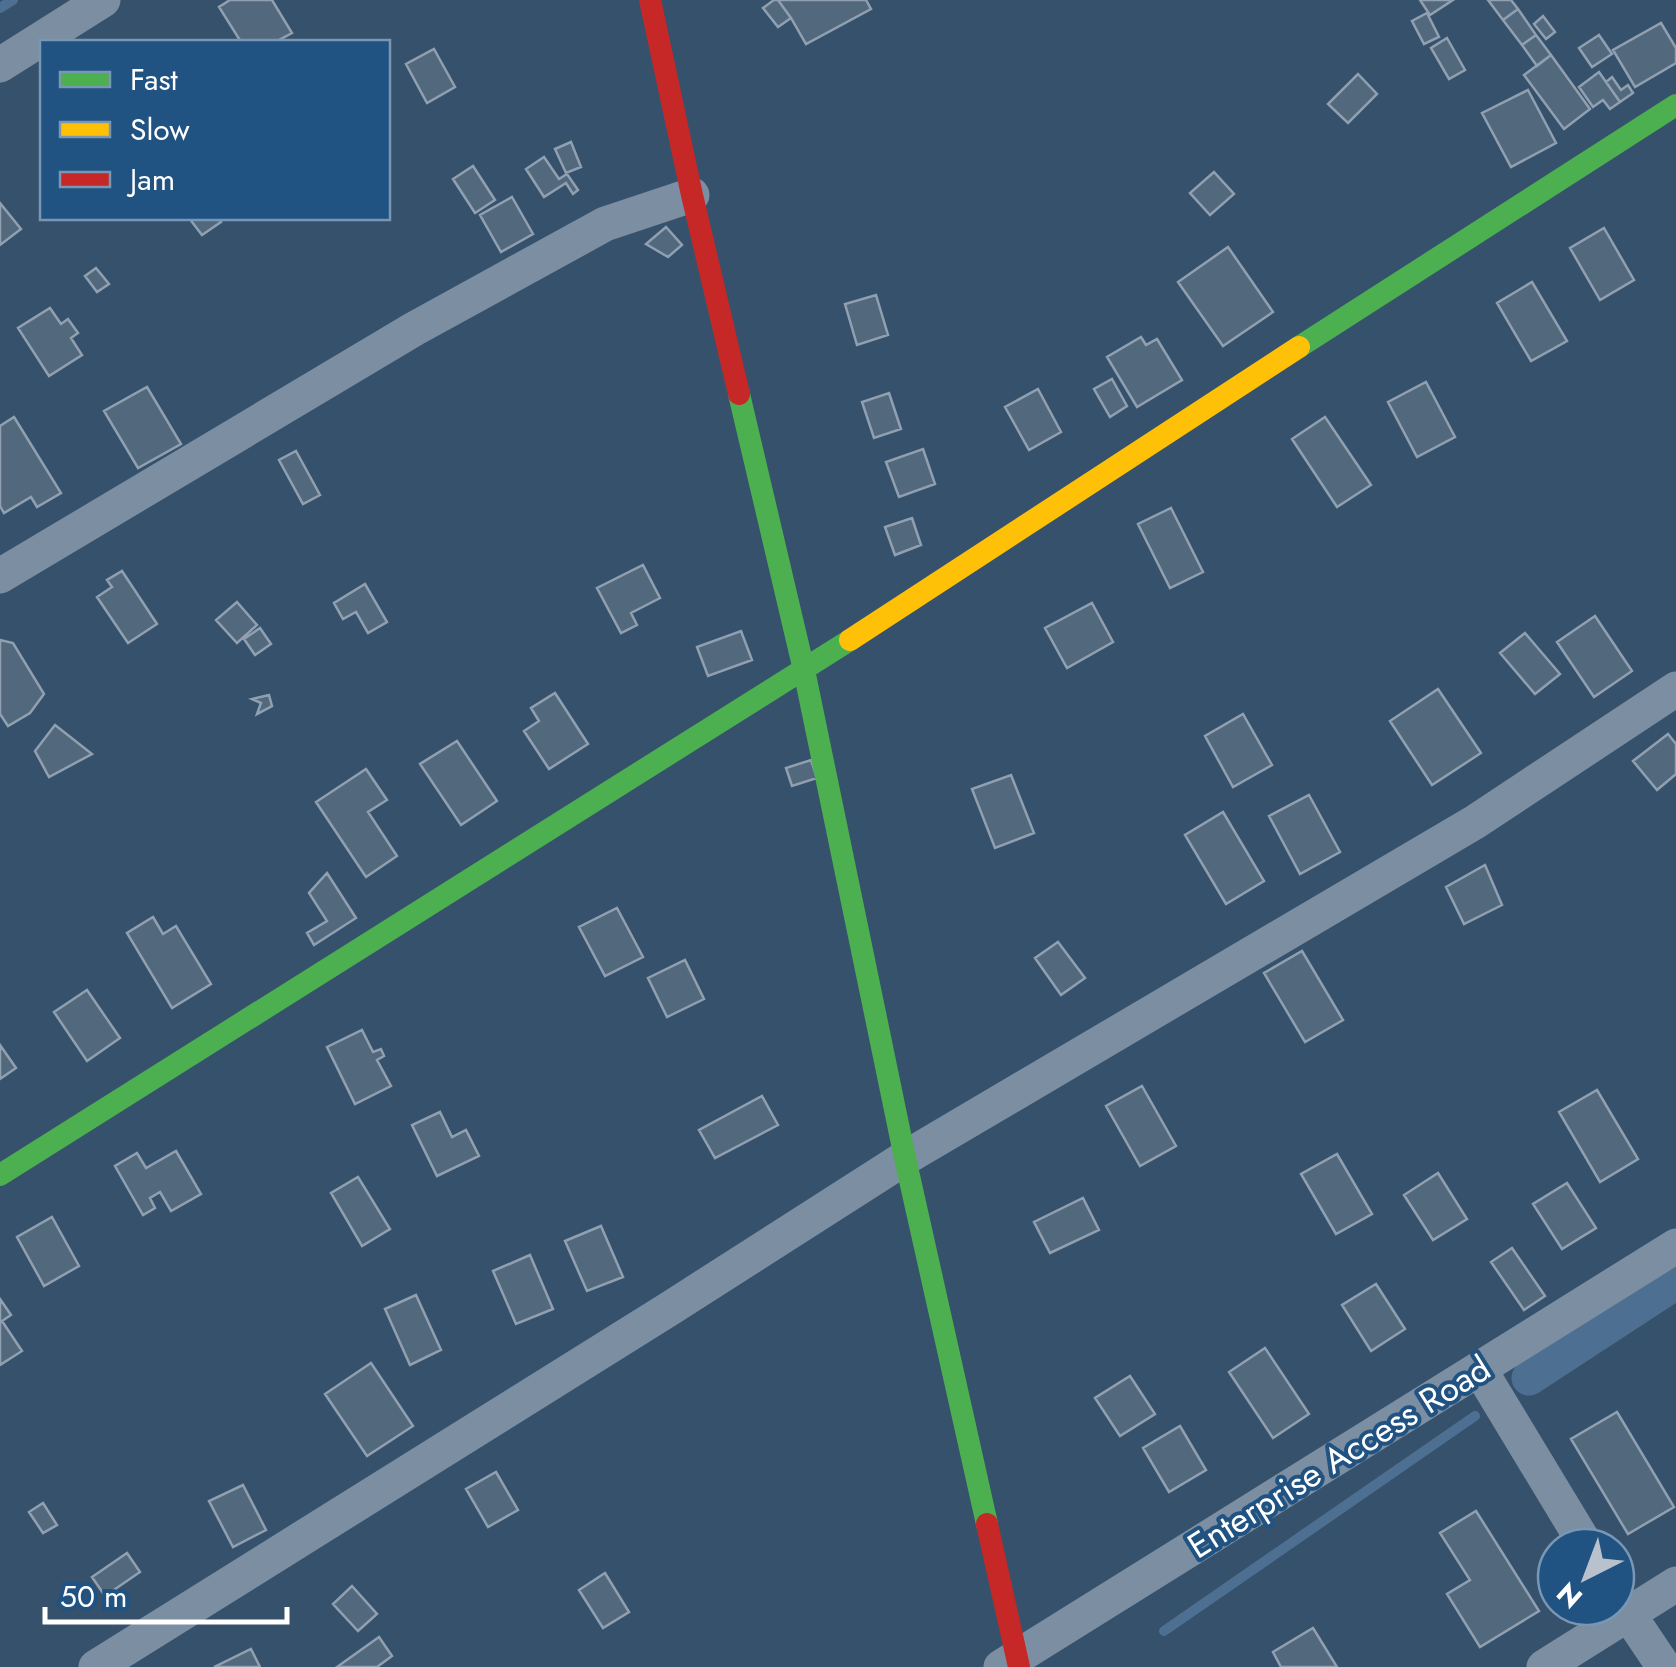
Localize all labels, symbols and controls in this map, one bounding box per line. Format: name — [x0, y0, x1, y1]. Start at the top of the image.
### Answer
legend — [40, 40, 390, 220]
text: Fast — [130, 58, 179, 101]
text: Slow — [130, 108, 190, 151]
text: Jam — [126, 158, 175, 201]
street label: Enterprise Access Road — [1178, 1343, 1500, 1571]
north arrow — [1536, 1527, 1636, 1627]
scale bar — [45, 1562, 288, 1624]
text: N — [1548, 1573, 1592, 1618]
text: 50 m — [60, 1575, 127, 1618]

